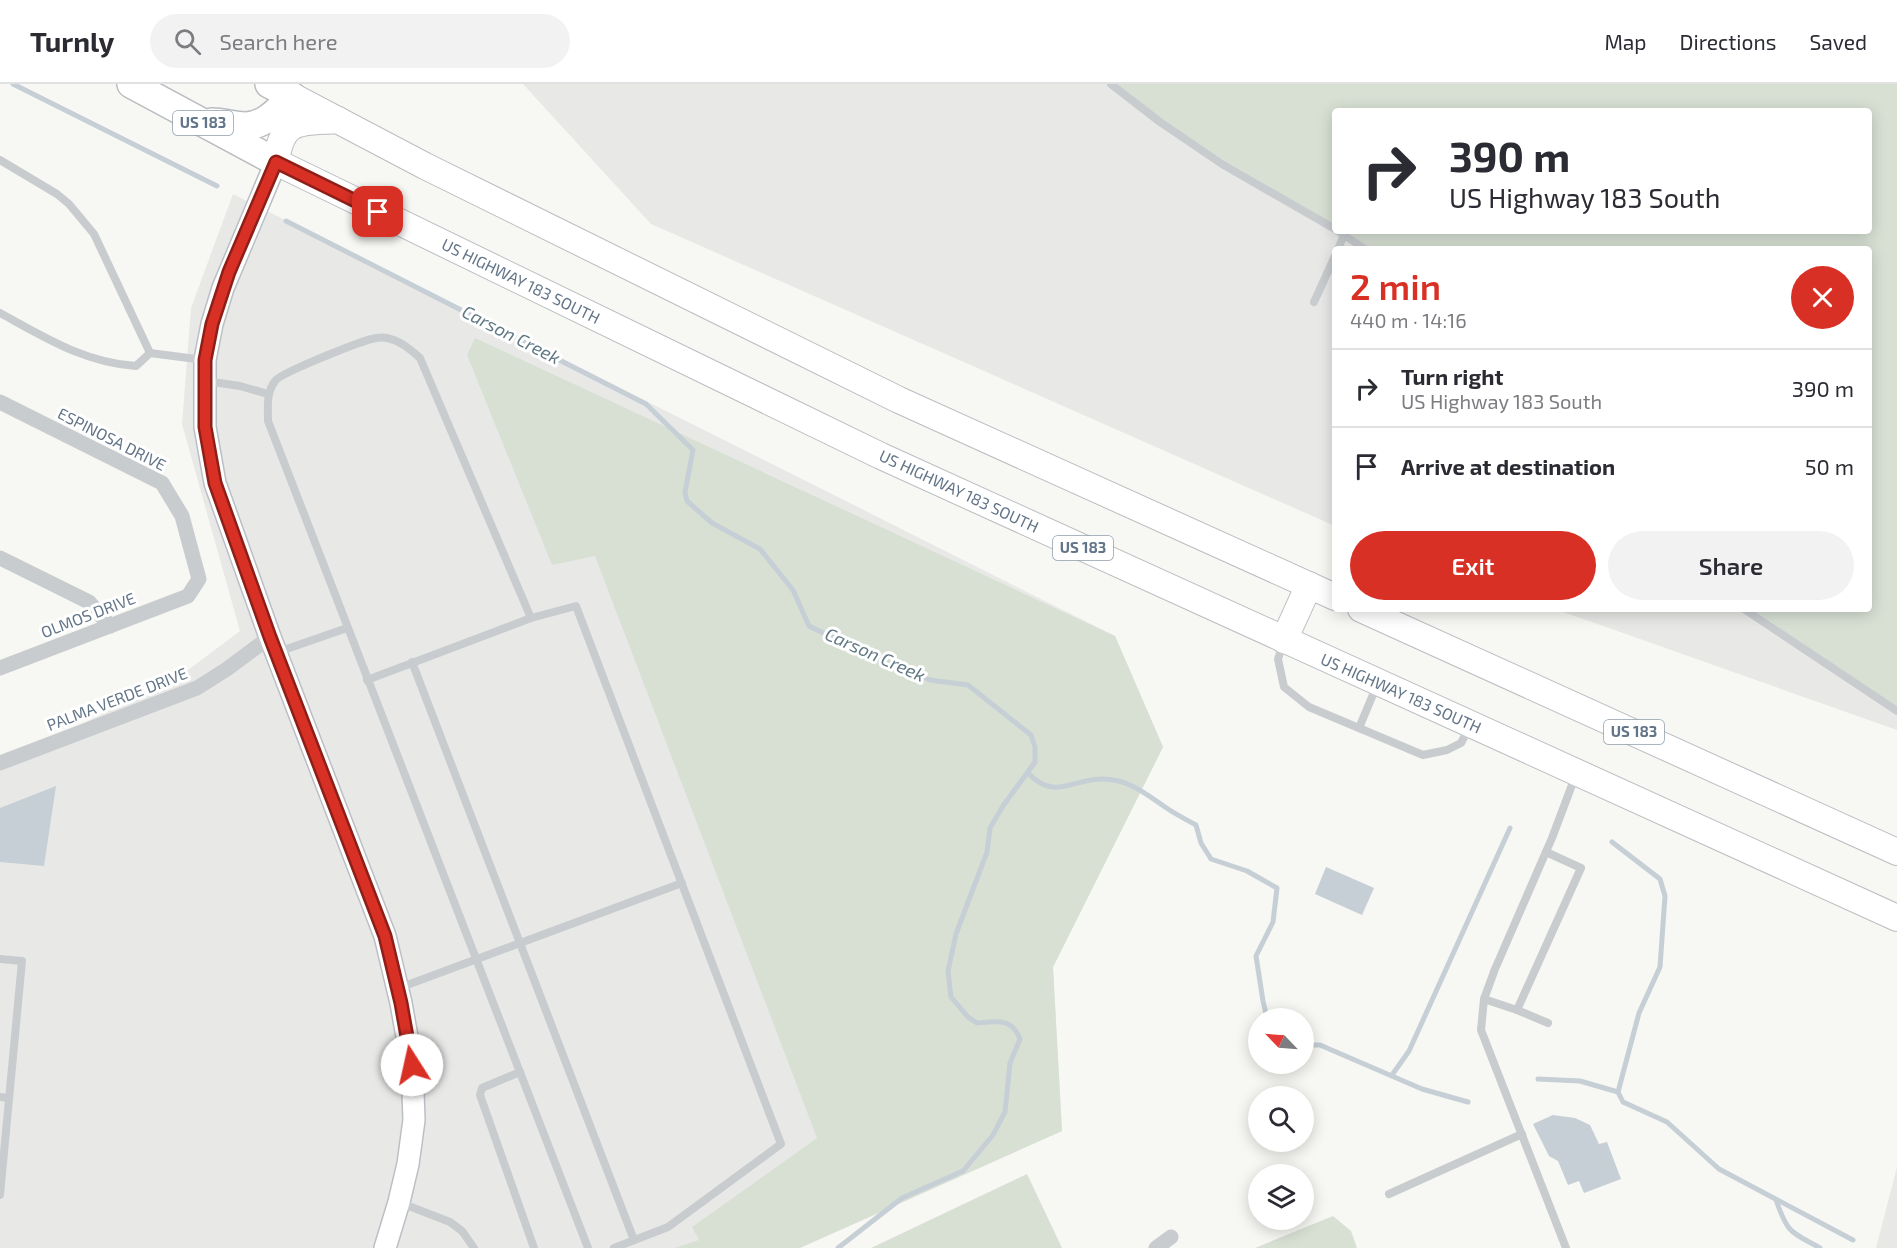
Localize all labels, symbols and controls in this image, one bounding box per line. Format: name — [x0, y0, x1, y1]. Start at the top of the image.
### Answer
search box — [150, 14, 570, 68]
text: Turnly — [30, 24, 114, 58]
icon: search — [171, 25, 204, 58]
text: Search here — [219, 28, 338, 54]
text: Map — [1604, 29, 1647, 54]
text: Directions — [1680, 29, 1776, 54]
text: Saved — [1809, 29, 1867, 54]
road number: US 183 — [173, 111, 233, 135]
text: 390 m — [1449, 130, 1570, 180]
icon: right — [1350, 132, 1428, 210]
text: US Highway 183 South — [1449, 181, 1720, 213]
pin — [352, 186, 403, 237]
icon: arrive — [361, 195, 394, 228]
street label: US HIGHWAY 183 SOUTH — [439, 234, 603, 327]
text: 2 min — [1350, 264, 1441, 307]
button: close — [1791, 266, 1854, 329]
water label: Carson Creek — [459, 300, 564, 368]
text: 440 m · 14:16 — [1350, 308, 1467, 332]
text: Turn right — [1401, 363, 1503, 389]
icon: right — [1350, 372, 1383, 405]
text: 390 m — [1792, 375, 1854, 401]
text: US Highway 183 South — [1401, 389, 1602, 413]
street label: ESPINOSA DRIVE — [55, 403, 170, 474]
street label: US HIGHWAY 183 SOUTH — [876, 445, 1042, 536]
icon: arrive — [1350, 450, 1383, 483]
text: Arrive at destination — [1401, 453, 1615, 479]
text: 50 m — [1805, 453, 1854, 479]
button: Exit — [1350, 531, 1596, 600]
button: Share — [1608, 531, 1854, 600]
road number: US 183 — [1053, 536, 1113, 560]
street label: OLMOS DRIVE — [38, 588, 138, 641]
water label: Carson Creek — [822, 622, 929, 686]
street label: US HIGHWAY 183 SOUTH — [1318, 649, 1484, 737]
street label: PALMA VERDE DRIVE — [44, 663, 190, 734]
road number: US 183 — [1604, 720, 1664, 744]
north arrow — [1248, 1008, 1314, 1074]
map controls — [1248, 1008, 1314, 1230]
position arrow — [380, 1033, 444, 1097]
button: search — [1248, 1086, 1314, 1152]
button: layers — [1248, 1164, 1314, 1230]

